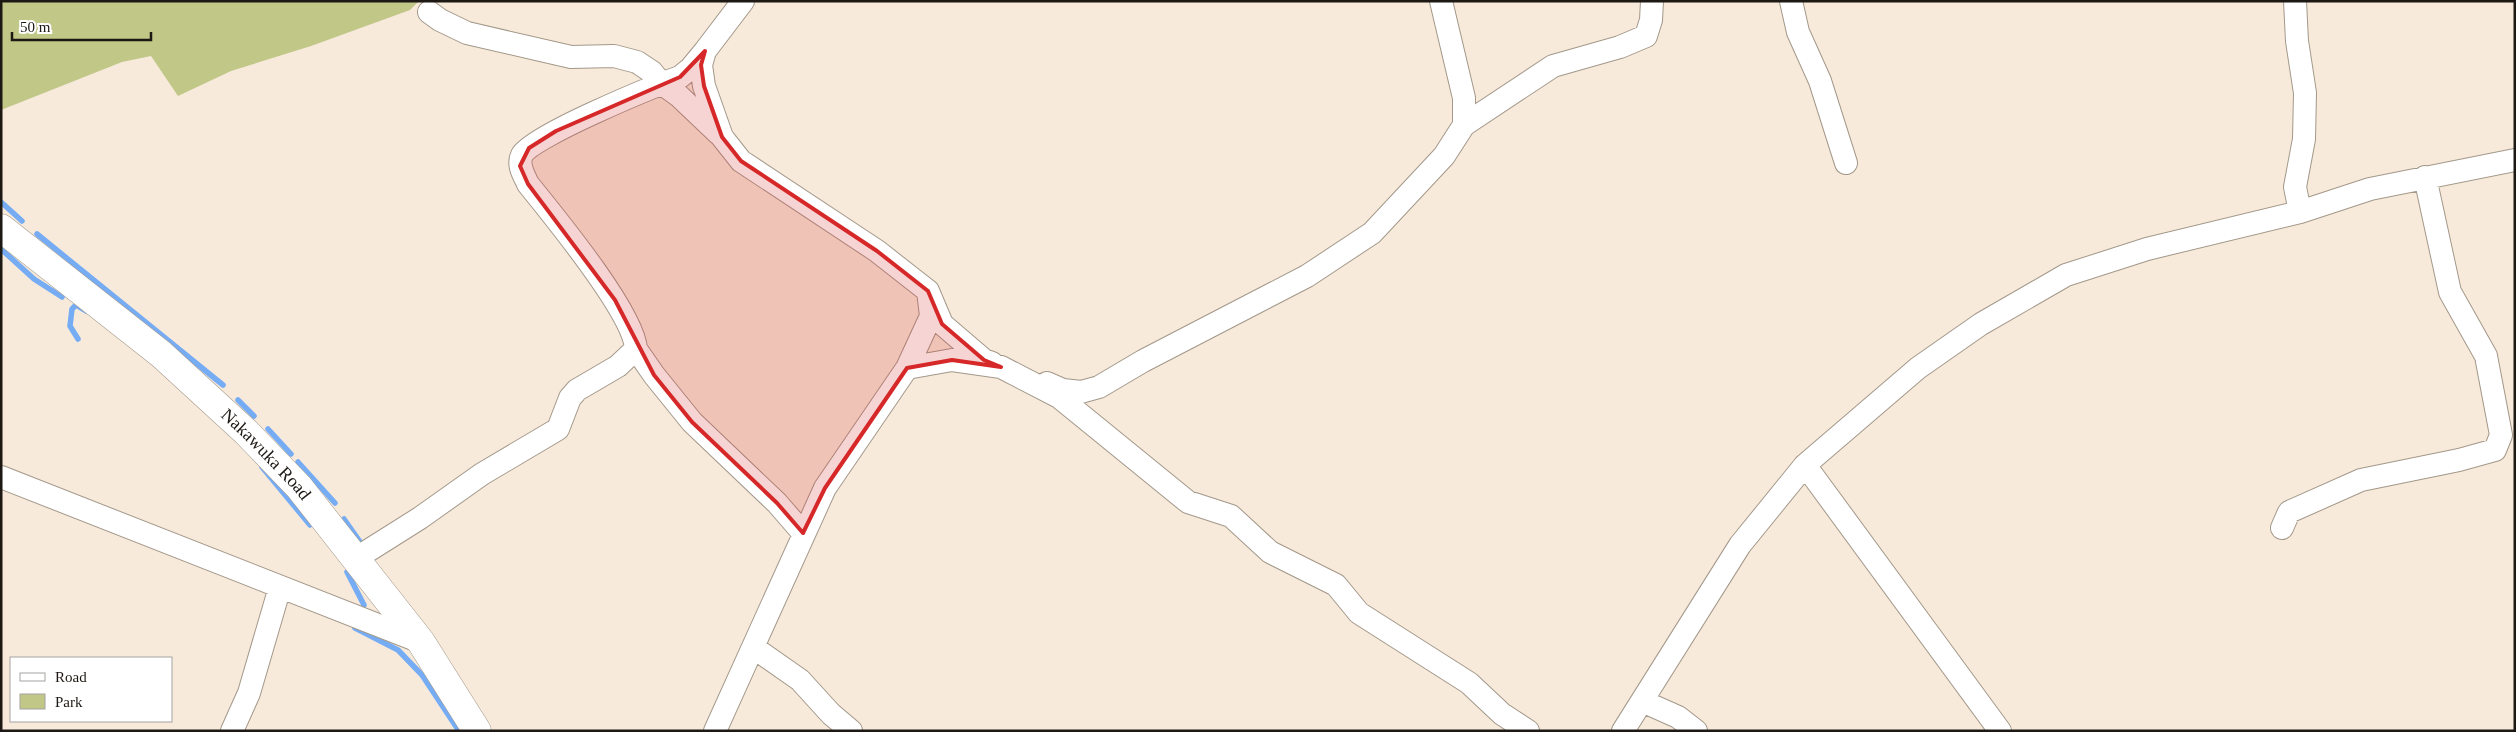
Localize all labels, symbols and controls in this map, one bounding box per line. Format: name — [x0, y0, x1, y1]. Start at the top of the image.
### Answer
scale bar — [12, 10, 151, 42]
text: 50 m — [20, 19, 51, 35]
street label: Nakawuka Road — [217, 404, 315, 504]
legend — [10, 657, 172, 722]
text: Road — [55, 669, 87, 685]
text: Park — [55, 694, 83, 710]

